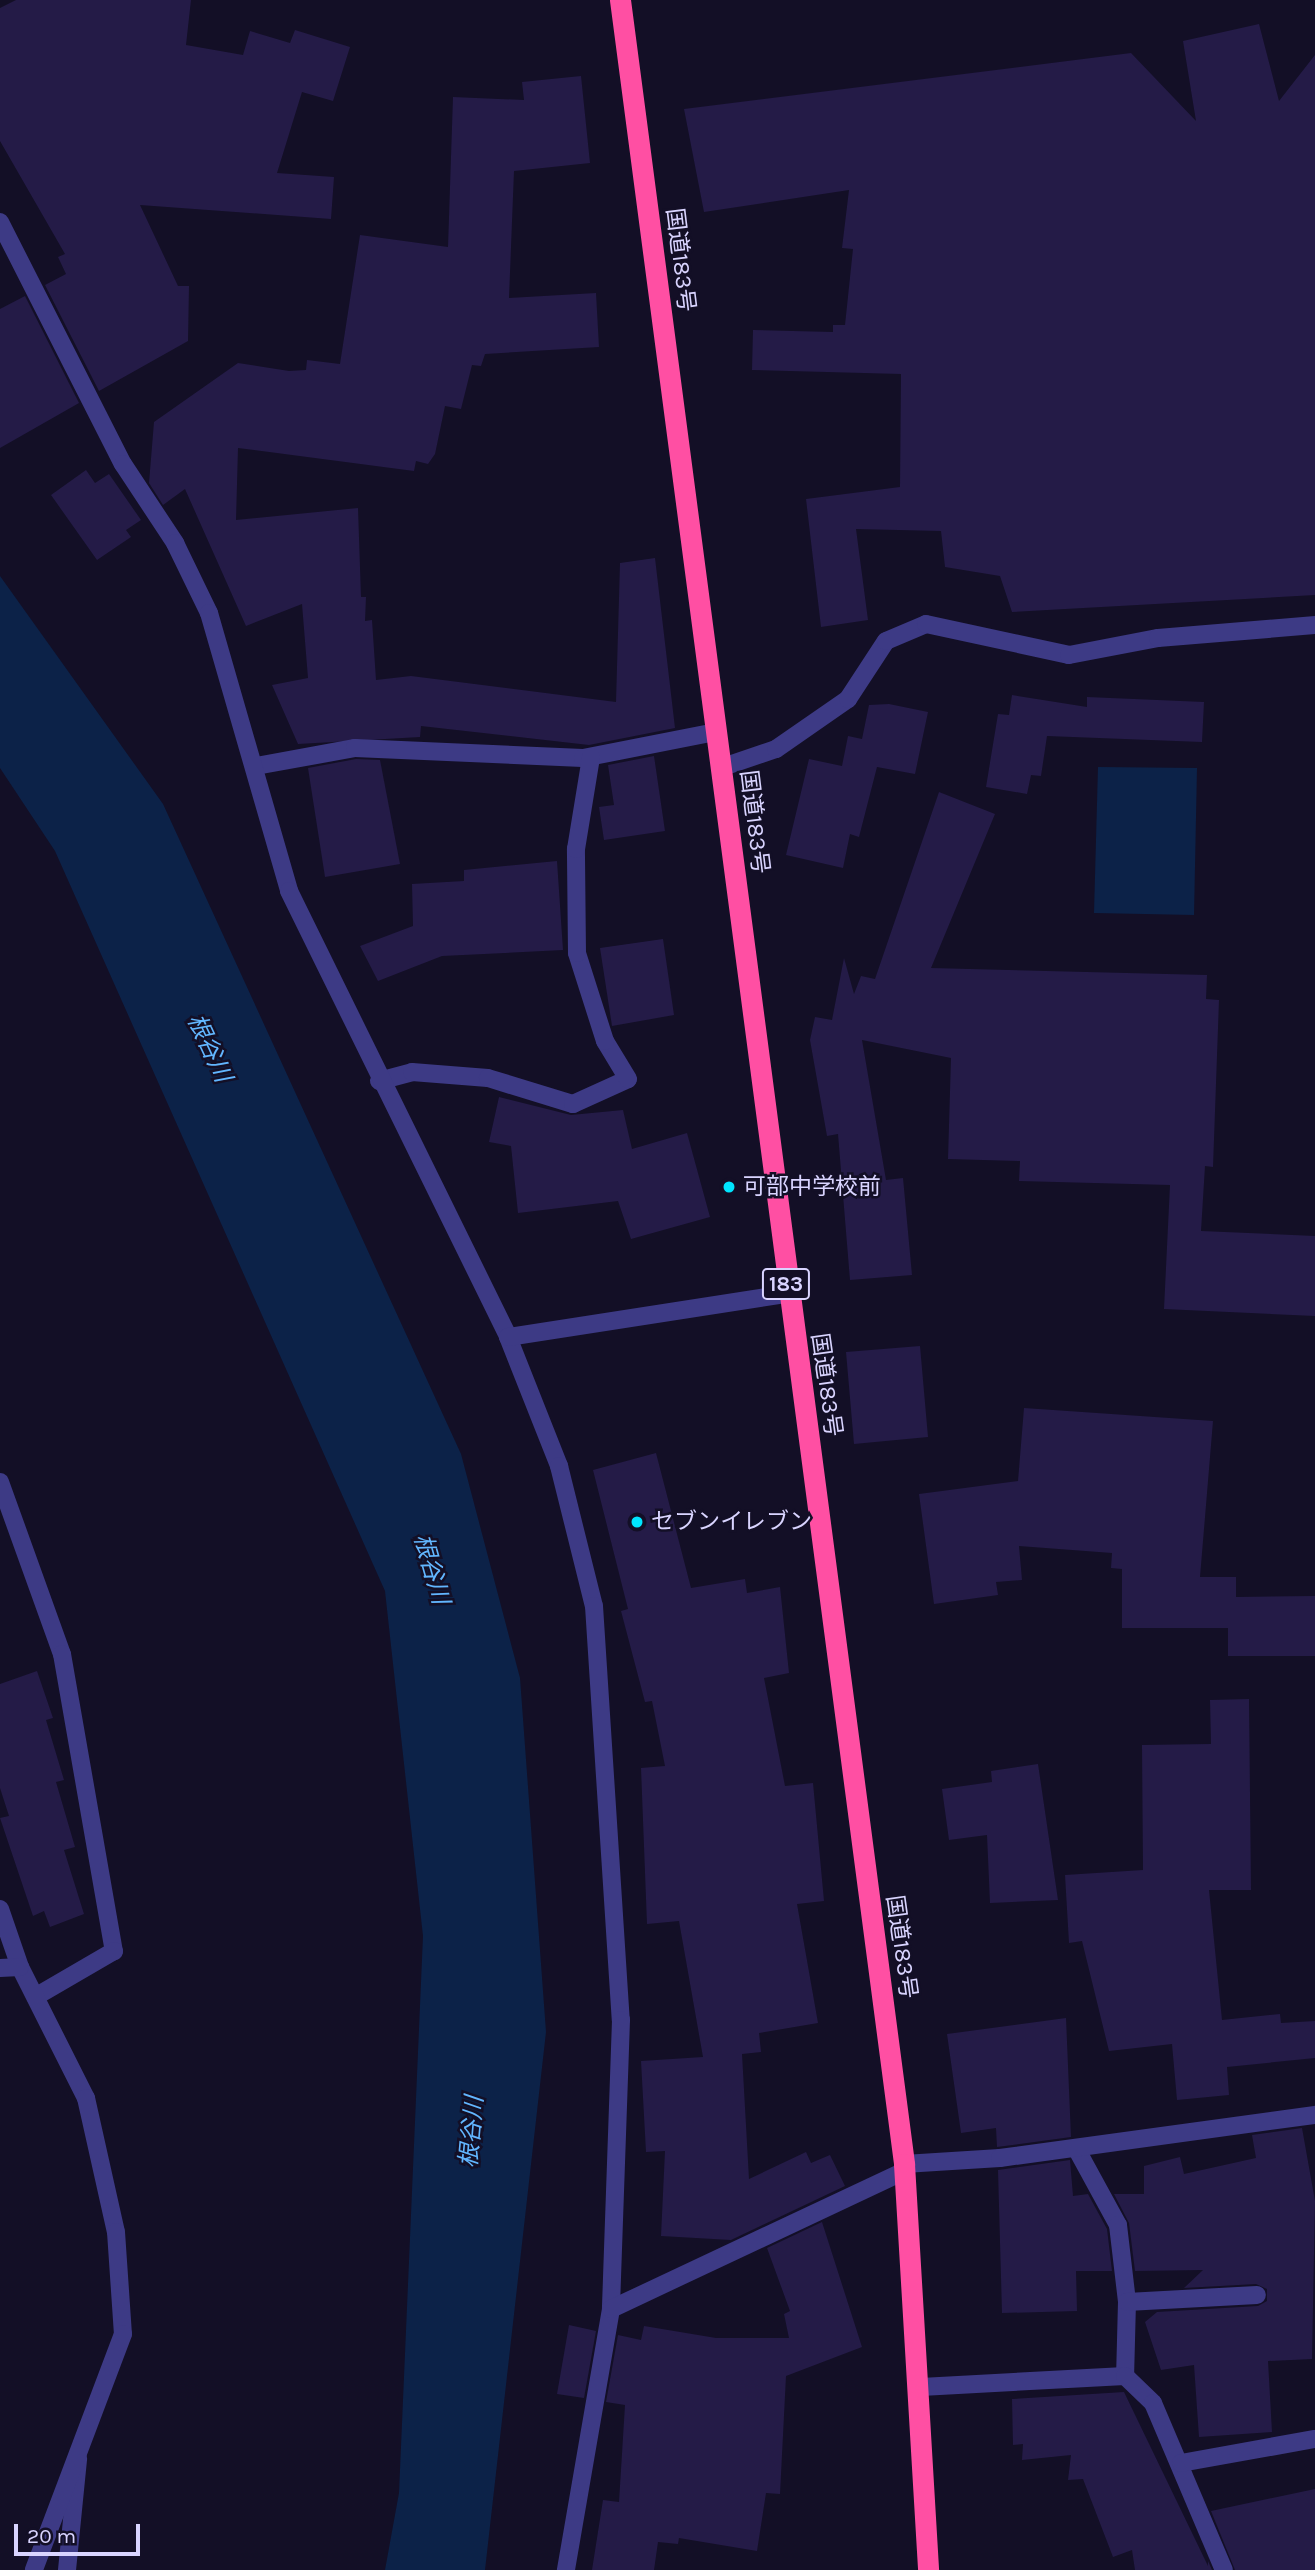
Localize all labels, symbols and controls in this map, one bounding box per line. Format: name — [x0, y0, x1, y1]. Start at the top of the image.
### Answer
street label: 国道183号 — [660, 207, 700, 313]
street label: 国道183号 — [734, 769, 774, 875]
water label: 根谷川 — [181, 1009, 237, 1087]
place label: 可部中学校前 — [743, 1173, 881, 1201]
marker: 可部中学校前 — [721, 1179, 737, 1195]
road number: 183 — [762, 1266, 810, 1302]
street label: 国道183号 — [805, 1331, 847, 1439]
place label: セブンイレブン — [651, 1508, 812, 1536]
marker: セブンイレブン — [629, 1514, 645, 1530]
water label: 根谷川 — [407, 1530, 455, 1608]
street label: 国道183号 — [880, 1893, 922, 2001]
water label: 根谷川 — [455, 2095, 489, 2169]
scale bar — [18, 2510, 144, 2554]
text: 20 m — [27, 2524, 76, 2548]

